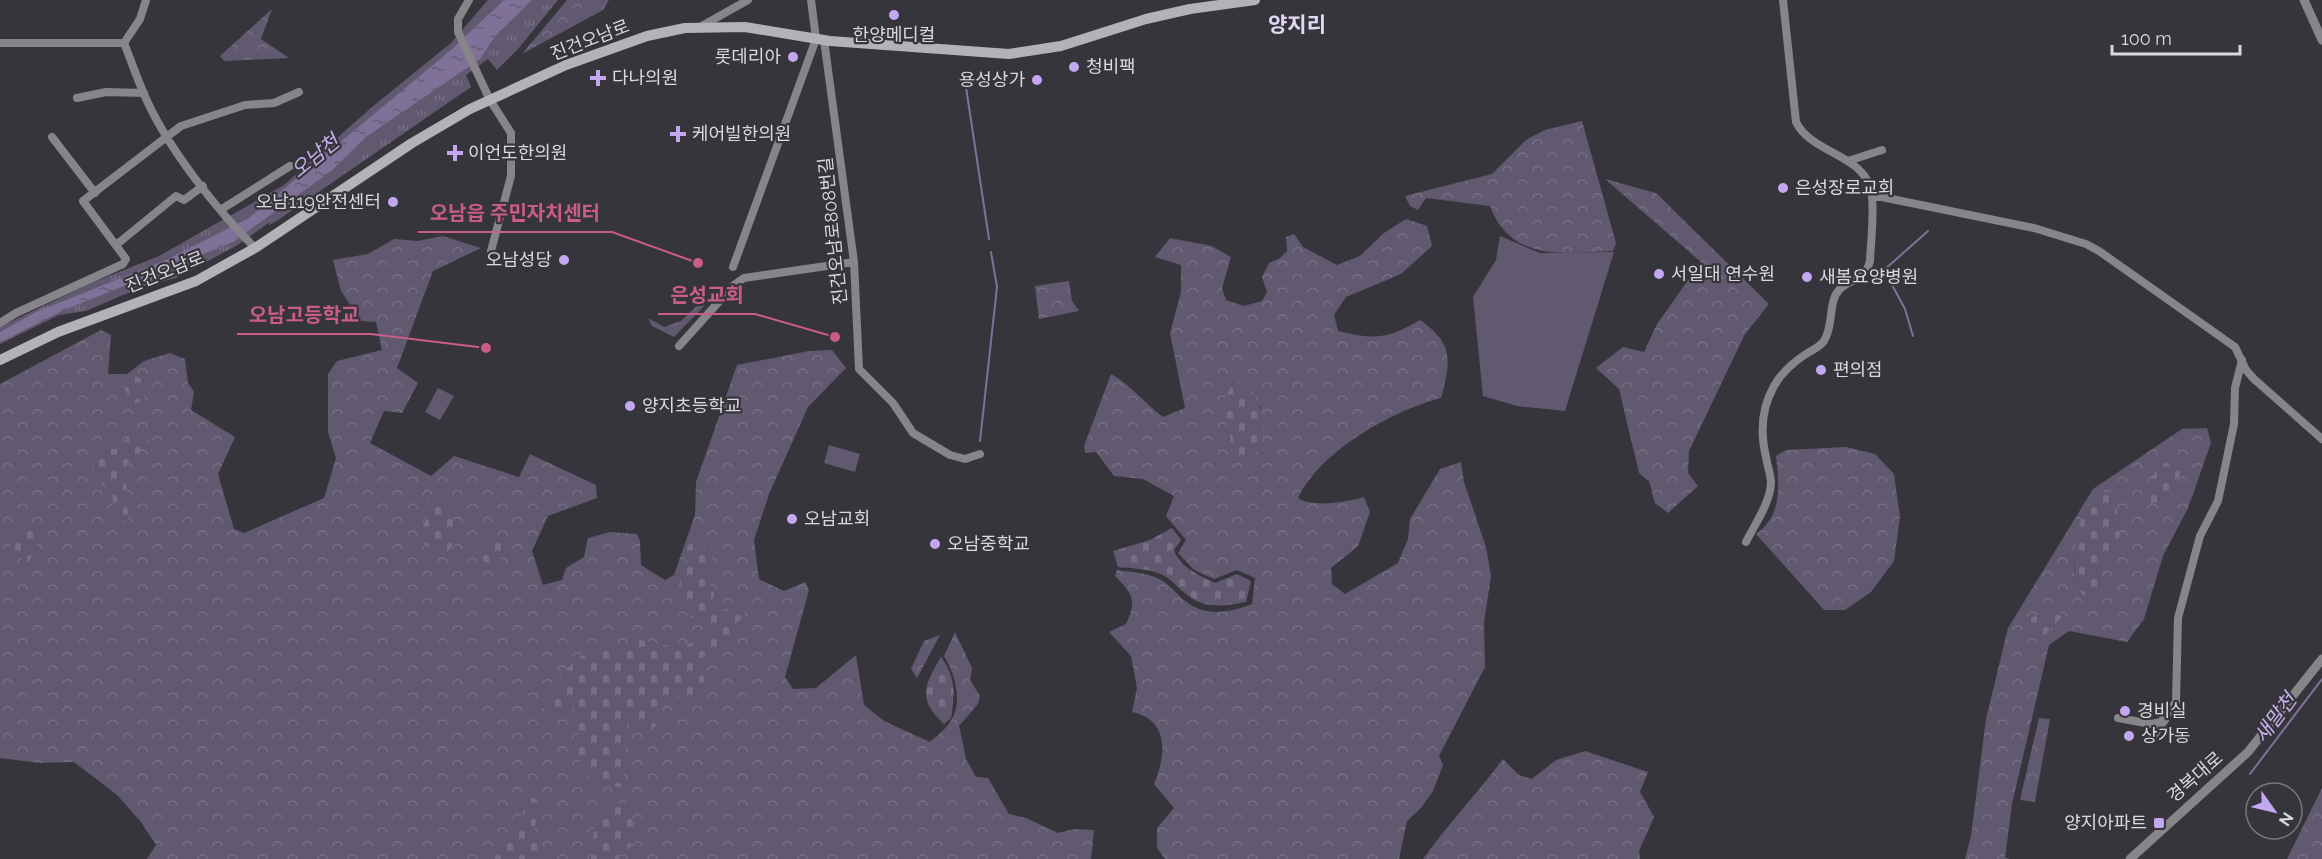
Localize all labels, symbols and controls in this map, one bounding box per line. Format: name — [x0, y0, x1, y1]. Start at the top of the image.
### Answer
marker: 한양메디컬 — [887, 8, 901, 22]
district label: 양지리 — [1268, 12, 1326, 37]
street label: 진건오남로 — [547, 15, 632, 64]
scale bar — [2112, 18, 2240, 56]
place label: 한양메디컬 — [853, 24, 935, 45]
text: 100 m — [2121, 28, 2172, 49]
place label: 롯데리아 — [715, 46, 781, 67]
marker: 롯데리아 — [786, 50, 800, 64]
place label: 청비팩 — [1086, 56, 1136, 77]
marker: 청비팩 — [1067, 60, 1081, 74]
place label: 다나의원 — [612, 67, 678, 88]
marker: 다나의원 — [589, 69, 607, 87]
place label: 용성상가 — [959, 69, 1025, 90]
marker: 용성상가 — [1030, 73, 1044, 87]
place label: 케어빌한의원 — [692, 123, 791, 144]
marker: 케어빌한의원 — [669, 125, 687, 143]
water label: 오남천 — [286, 128, 346, 183]
place label: 이언도한의원 — [468, 142, 567, 163]
marker: 이언도한의원 — [446, 144, 464, 162]
street label: 진건오남로808번길 — [814, 156, 851, 306]
place label: 은성장로교회 — [1795, 177, 1894, 198]
marker: 은성장로교회 — [1776, 181, 1790, 195]
place label: 오남119안전센터 — [256, 191, 381, 212]
callout: 오남읍 주민자치센터 — [418, 194, 612, 232]
marker: 오남119안전센터 — [386, 195, 400, 209]
text: 오남읍 주민자치센터 — [430, 201, 600, 225]
street label: 진건오남로 — [122, 246, 207, 297]
place label: 오남성당 — [486, 249, 552, 270]
marker: 오남성당 — [557, 253, 571, 267]
place label: 서일대 연수원 — [1671, 263, 1775, 284]
place label: 새봄요양병원 — [1819, 266, 1918, 287]
marker: 서일대 연수원 — [1652, 267, 1666, 281]
marker: 새봄요양병원 — [1800, 270, 1814, 284]
callout: 은성교회 — [658, 276, 755, 314]
text: 은성교회 — [670, 283, 744, 307]
callout: 오남고등학교 — [237, 296, 371, 334]
text: 오남고등학교 — [249, 303, 359, 327]
place label: 편의점 — [1833, 359, 1883, 380]
marker: 편의점 — [1814, 363, 1828, 377]
place label: 양지초등학교 — [642, 395, 741, 416]
marker: 양지초등학교 — [623, 399, 637, 413]
place label: 오남교회 — [804, 508, 870, 529]
marker: 오남교회 — [785, 512, 799, 526]
place label: 오남중학교 — [947, 533, 1030, 554]
marker: 오남중학교 — [928, 537, 942, 551]
water label: 새말천 — [2249, 687, 2303, 747]
place label: 경비실 — [2137, 700, 2187, 721]
marker: 경비실 — [2118, 704, 2132, 718]
place label: 상가동 — [2141, 725, 2191, 746]
marker: 상가동 — [2122, 729, 2136, 743]
street label: 경복대로 — [2163, 747, 2227, 806]
north arrow — [2244, 781, 2304, 841]
text: N — [2275, 809, 2297, 829]
place label: 양지아파트 — [2064, 812, 2147, 833]
marker: 양지아파트 — [2152, 816, 2166, 830]

